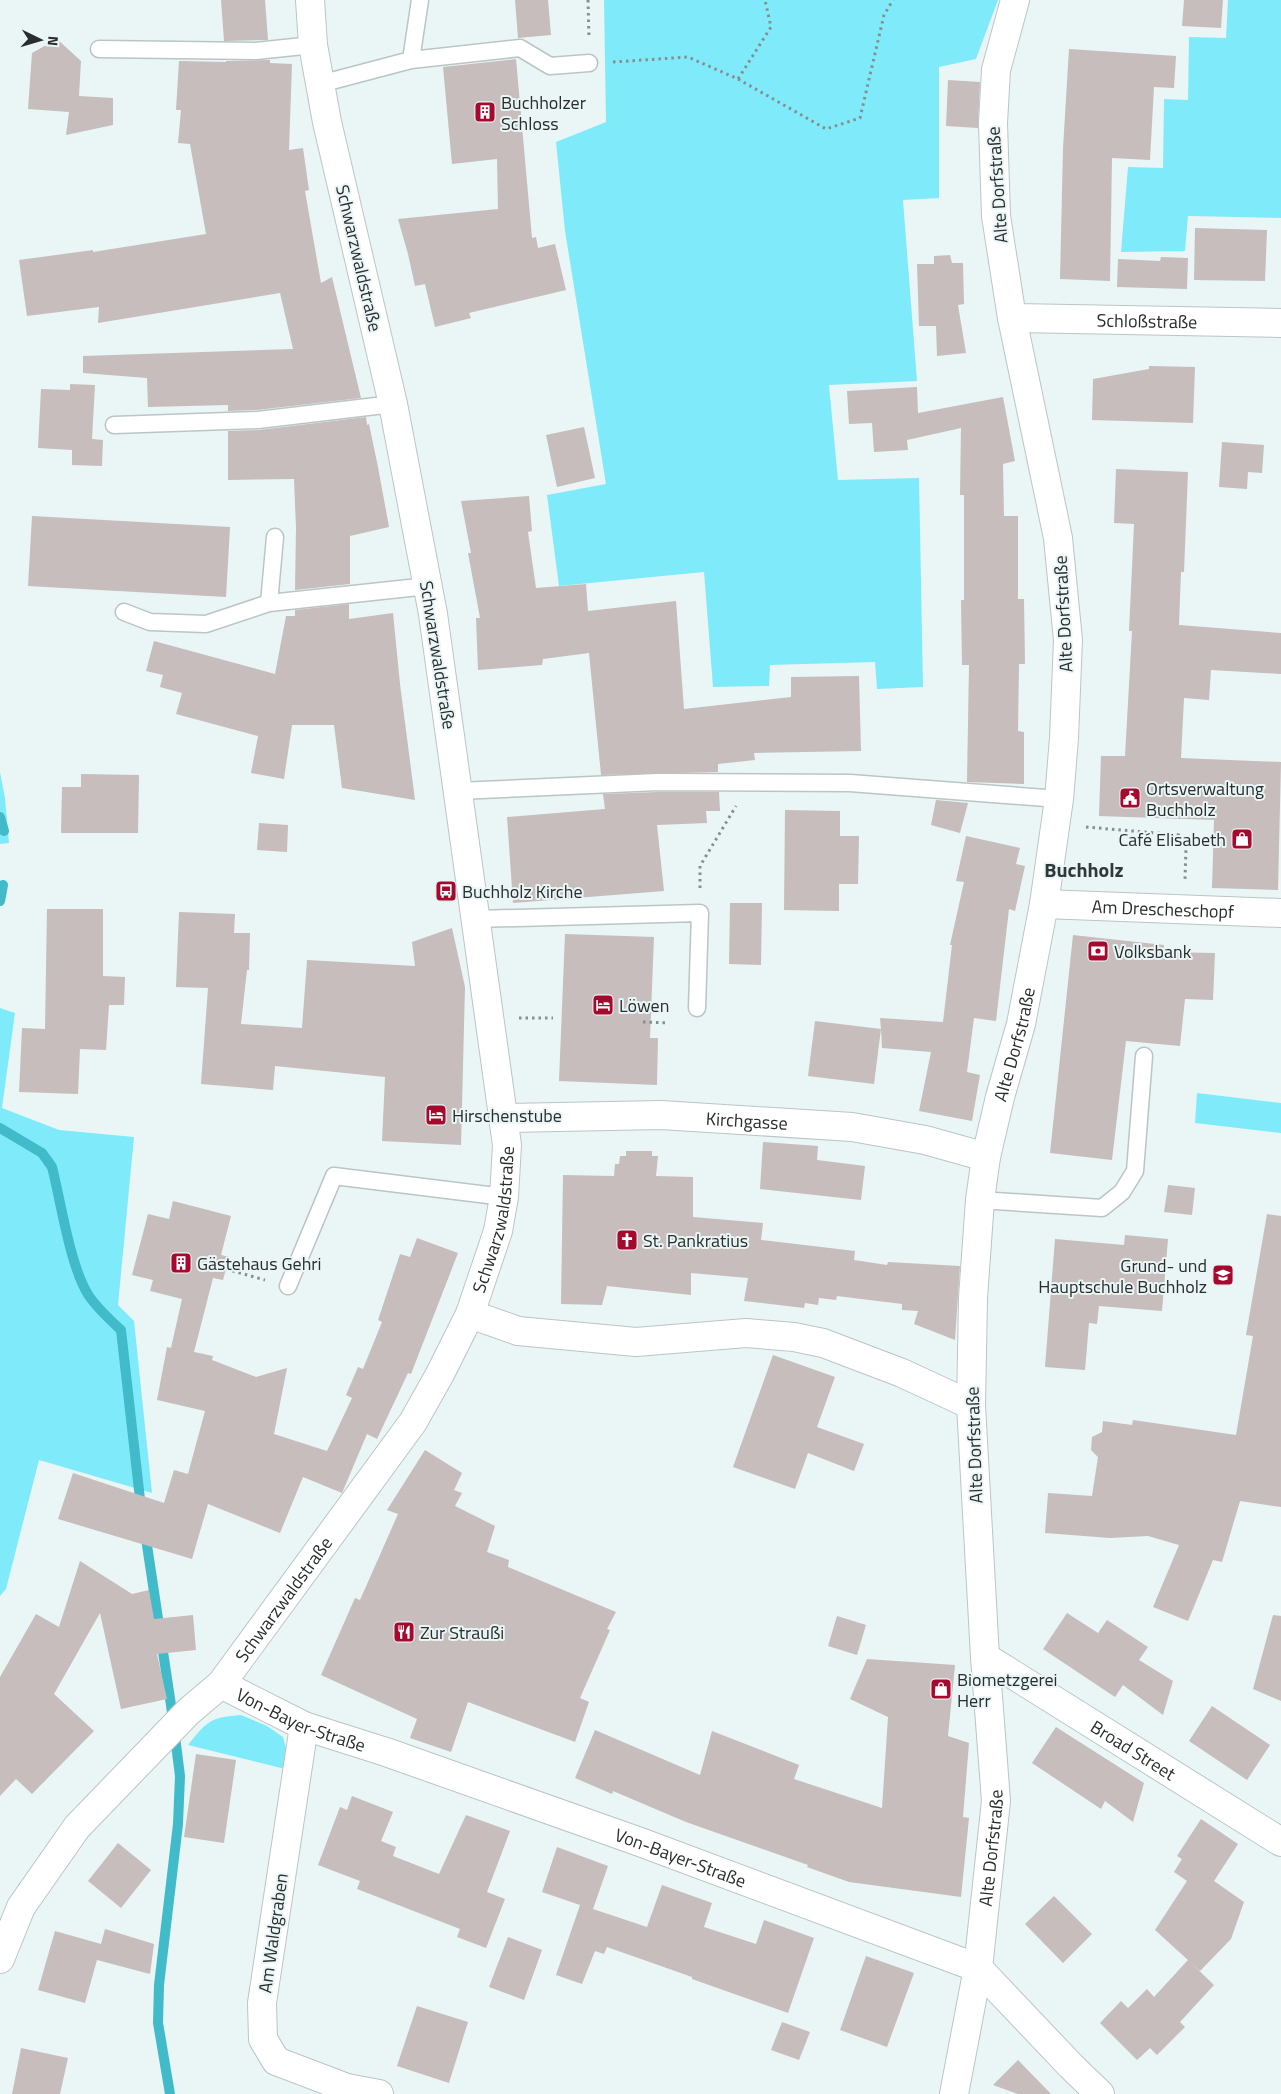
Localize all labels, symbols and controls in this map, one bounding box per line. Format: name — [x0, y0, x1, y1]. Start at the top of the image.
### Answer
north arrow — [15, 15, 65, 65]
text: N — [43, 35, 64, 47]
place label: Buchholzer Schloss — [501, 89, 586, 137]
building icon: Buchholzer Schloss — [473, 100, 497, 124]
street label: Alte Dorfstraße — [979, 126, 1015, 244]
street label: Schwarzwaldstraße — [329, 182, 389, 334]
street label: Schloßstraße — [1096, 306, 1198, 335]
street label: Alte Dorfstraße — [1046, 555, 1080, 673]
street label: Schwarzwaldstraße — [413, 579, 463, 731]
place label: Ortsverwaltung Buchholz — [1146, 775, 1264, 823]
public building icon: Ortsverwaltung Buchholz — [1118, 786, 1142, 810]
place label: Café Elisabeth — [1118, 826, 1226, 853]
shop icon: Café Elisabeth — [1230, 827, 1254, 851]
district label: Buchholz — [1044, 854, 1124, 885]
place label: Buchholz Kirche — [462, 878, 582, 905]
bus stop icon: Buchholz Kirche — [434, 879, 458, 903]
street label: Am Drescheschopf — [1091, 892, 1235, 925]
place label: Volksbank — [1114, 938, 1192, 965]
bank icon: Volksbank — [1086, 939, 1110, 963]
street label: Alte Dorfstraße — [986, 985, 1041, 1104]
place label: Löwen — [619, 992, 669, 1019]
hotel icon: Löwen — [591, 993, 615, 1017]
place label: Hirschenstube — [452, 1102, 562, 1129]
hotel icon: Hirschenstube — [424, 1103, 448, 1127]
street label: Kirchgasse — [705, 1104, 789, 1136]
street label: Schwarzwaldstraße — [465, 1145, 520, 1296]
place label: St. Pankratius — [643, 1227, 748, 1254]
church icon: St. Pankratius — [615, 1228, 639, 1252]
place label: Gästehaus Gehri — [197, 1250, 321, 1277]
building icon: Gästehaus Gehri — [169, 1251, 193, 1275]
place label: Grund- und Hauptschule Buchholz — [1038, 1252, 1207, 1300]
school or university icon: Grund- und Hauptschule Buchholz — [1211, 1263, 1235, 1287]
street label: Alte Dorfstraße — [958, 1386, 990, 1504]
street label: Schwarzwaldstraße — [228, 1531, 338, 1668]
place label: Zur Straußi — [420, 1619, 504, 1646]
restaurant icon: Zur Straußi — [392, 1620, 416, 1644]
place label: Biometzgerei Herr — [957, 1666, 1058, 1714]
shop icon: Biometzgerei Herr — [929, 1677, 953, 1701]
street label: Von-Bayer-Straße — [232, 1681, 369, 1758]
street label: Broad Street — [1086, 1713, 1182, 1787]
street label: Alte Dorfstraße — [971, 1789, 1010, 1908]
street label: Von-Bayer-Straße — [611, 1821, 750, 1894]
street label: Am Waldgraben — [251, 1871, 295, 1995]

